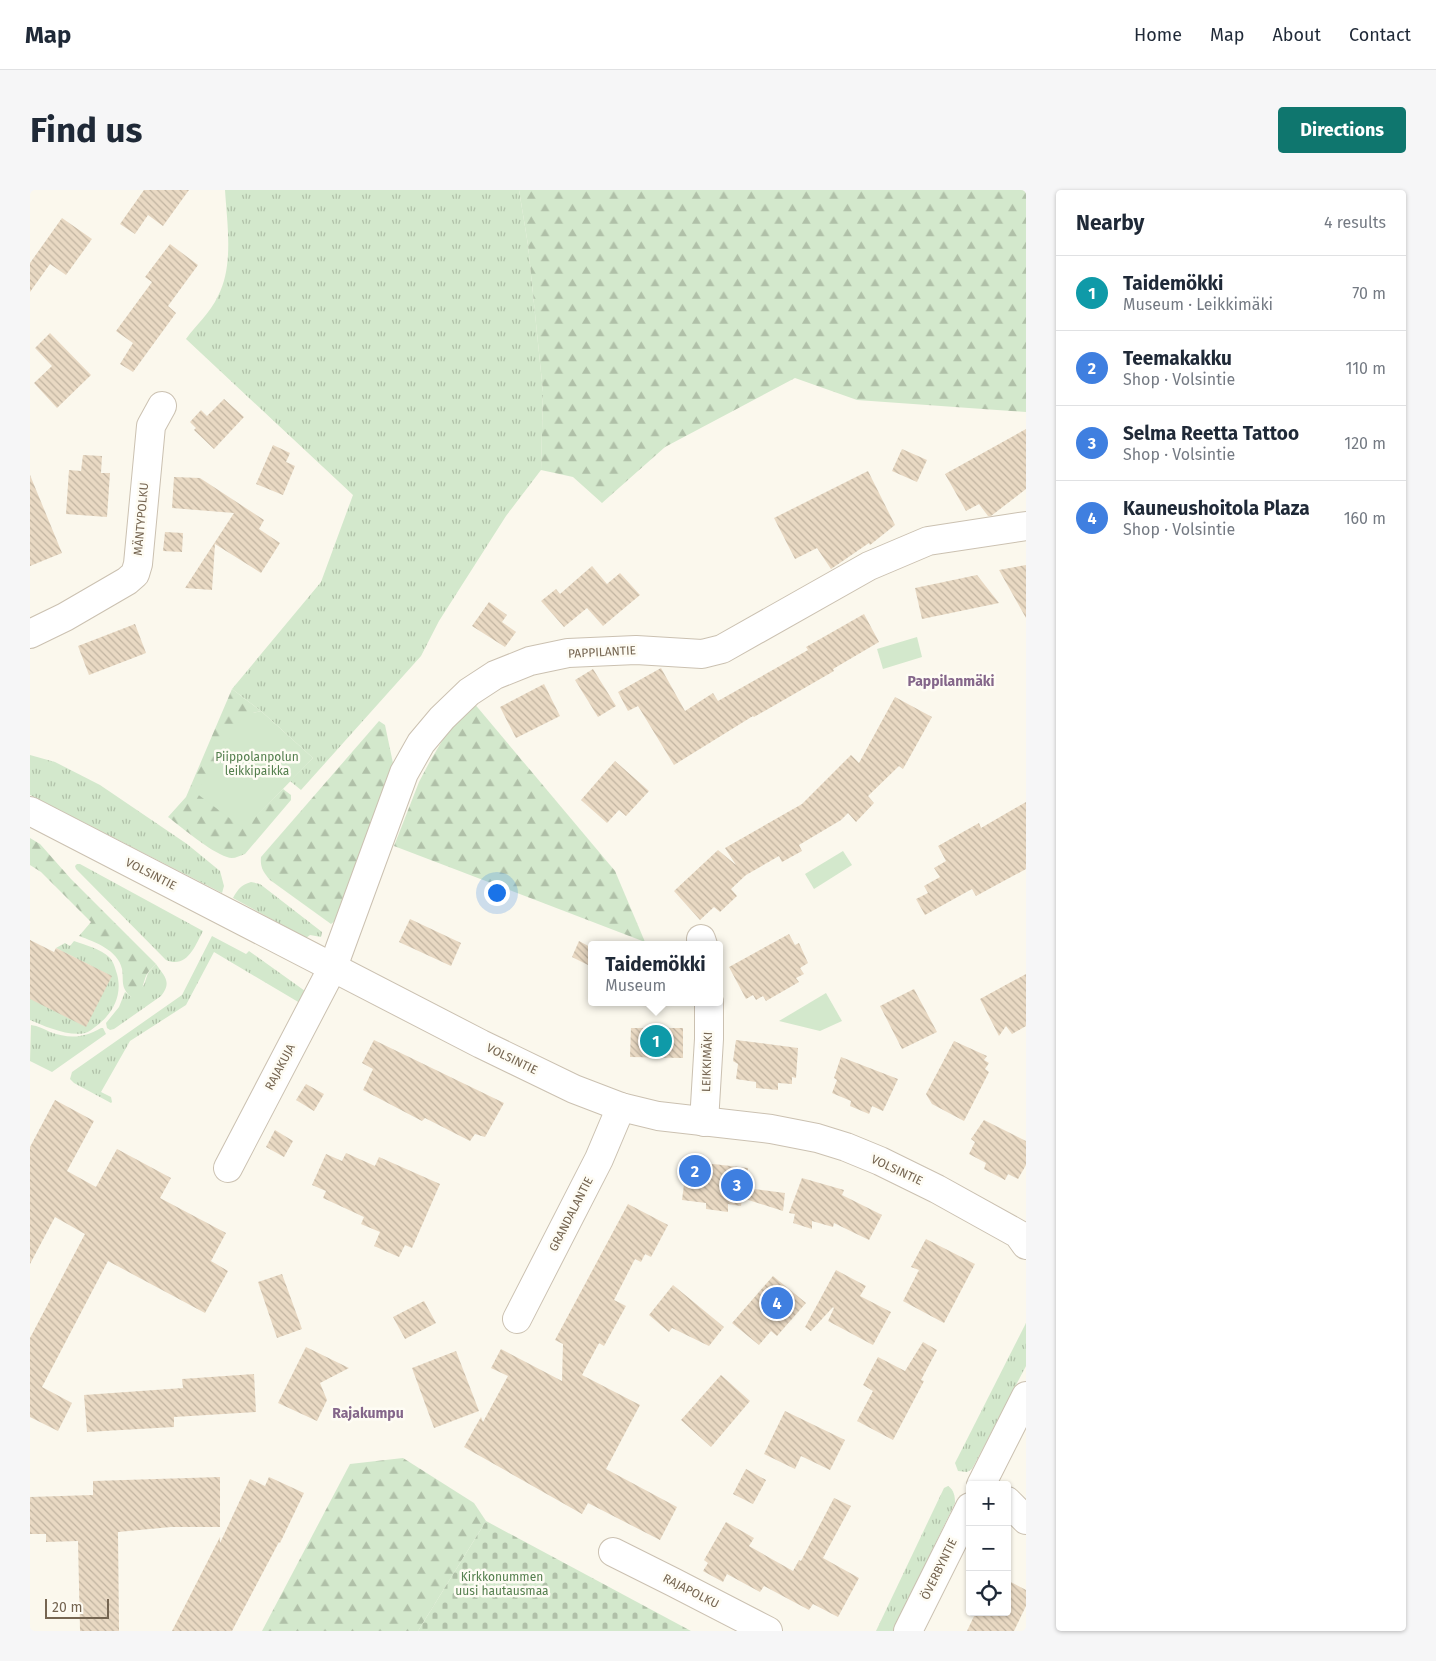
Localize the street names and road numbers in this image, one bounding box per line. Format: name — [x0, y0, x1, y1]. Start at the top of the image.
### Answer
street label: MÄNTYPOLKU — [130, 482, 151, 556]
street label: PAPPILANTIE — [568, 643, 636, 661]
street label: VOLSINTIE — [123, 855, 179, 893]
street label: LEIKKIMÄKI — [698, 1032, 715, 1092]
street label: RAJAKUJA — [262, 1041, 298, 1092]
street label: VOLSINTIE — [484, 1041, 540, 1077]
street label: VOLSINTIE — [869, 1152, 925, 1188]
street label: GRANDALANTIE — [546, 1174, 596, 1254]
street label: ÖVERBYNTIE — [916, 1535, 960, 1602]
street label: RAJAPOLKU — [661, 1571, 721, 1611]

